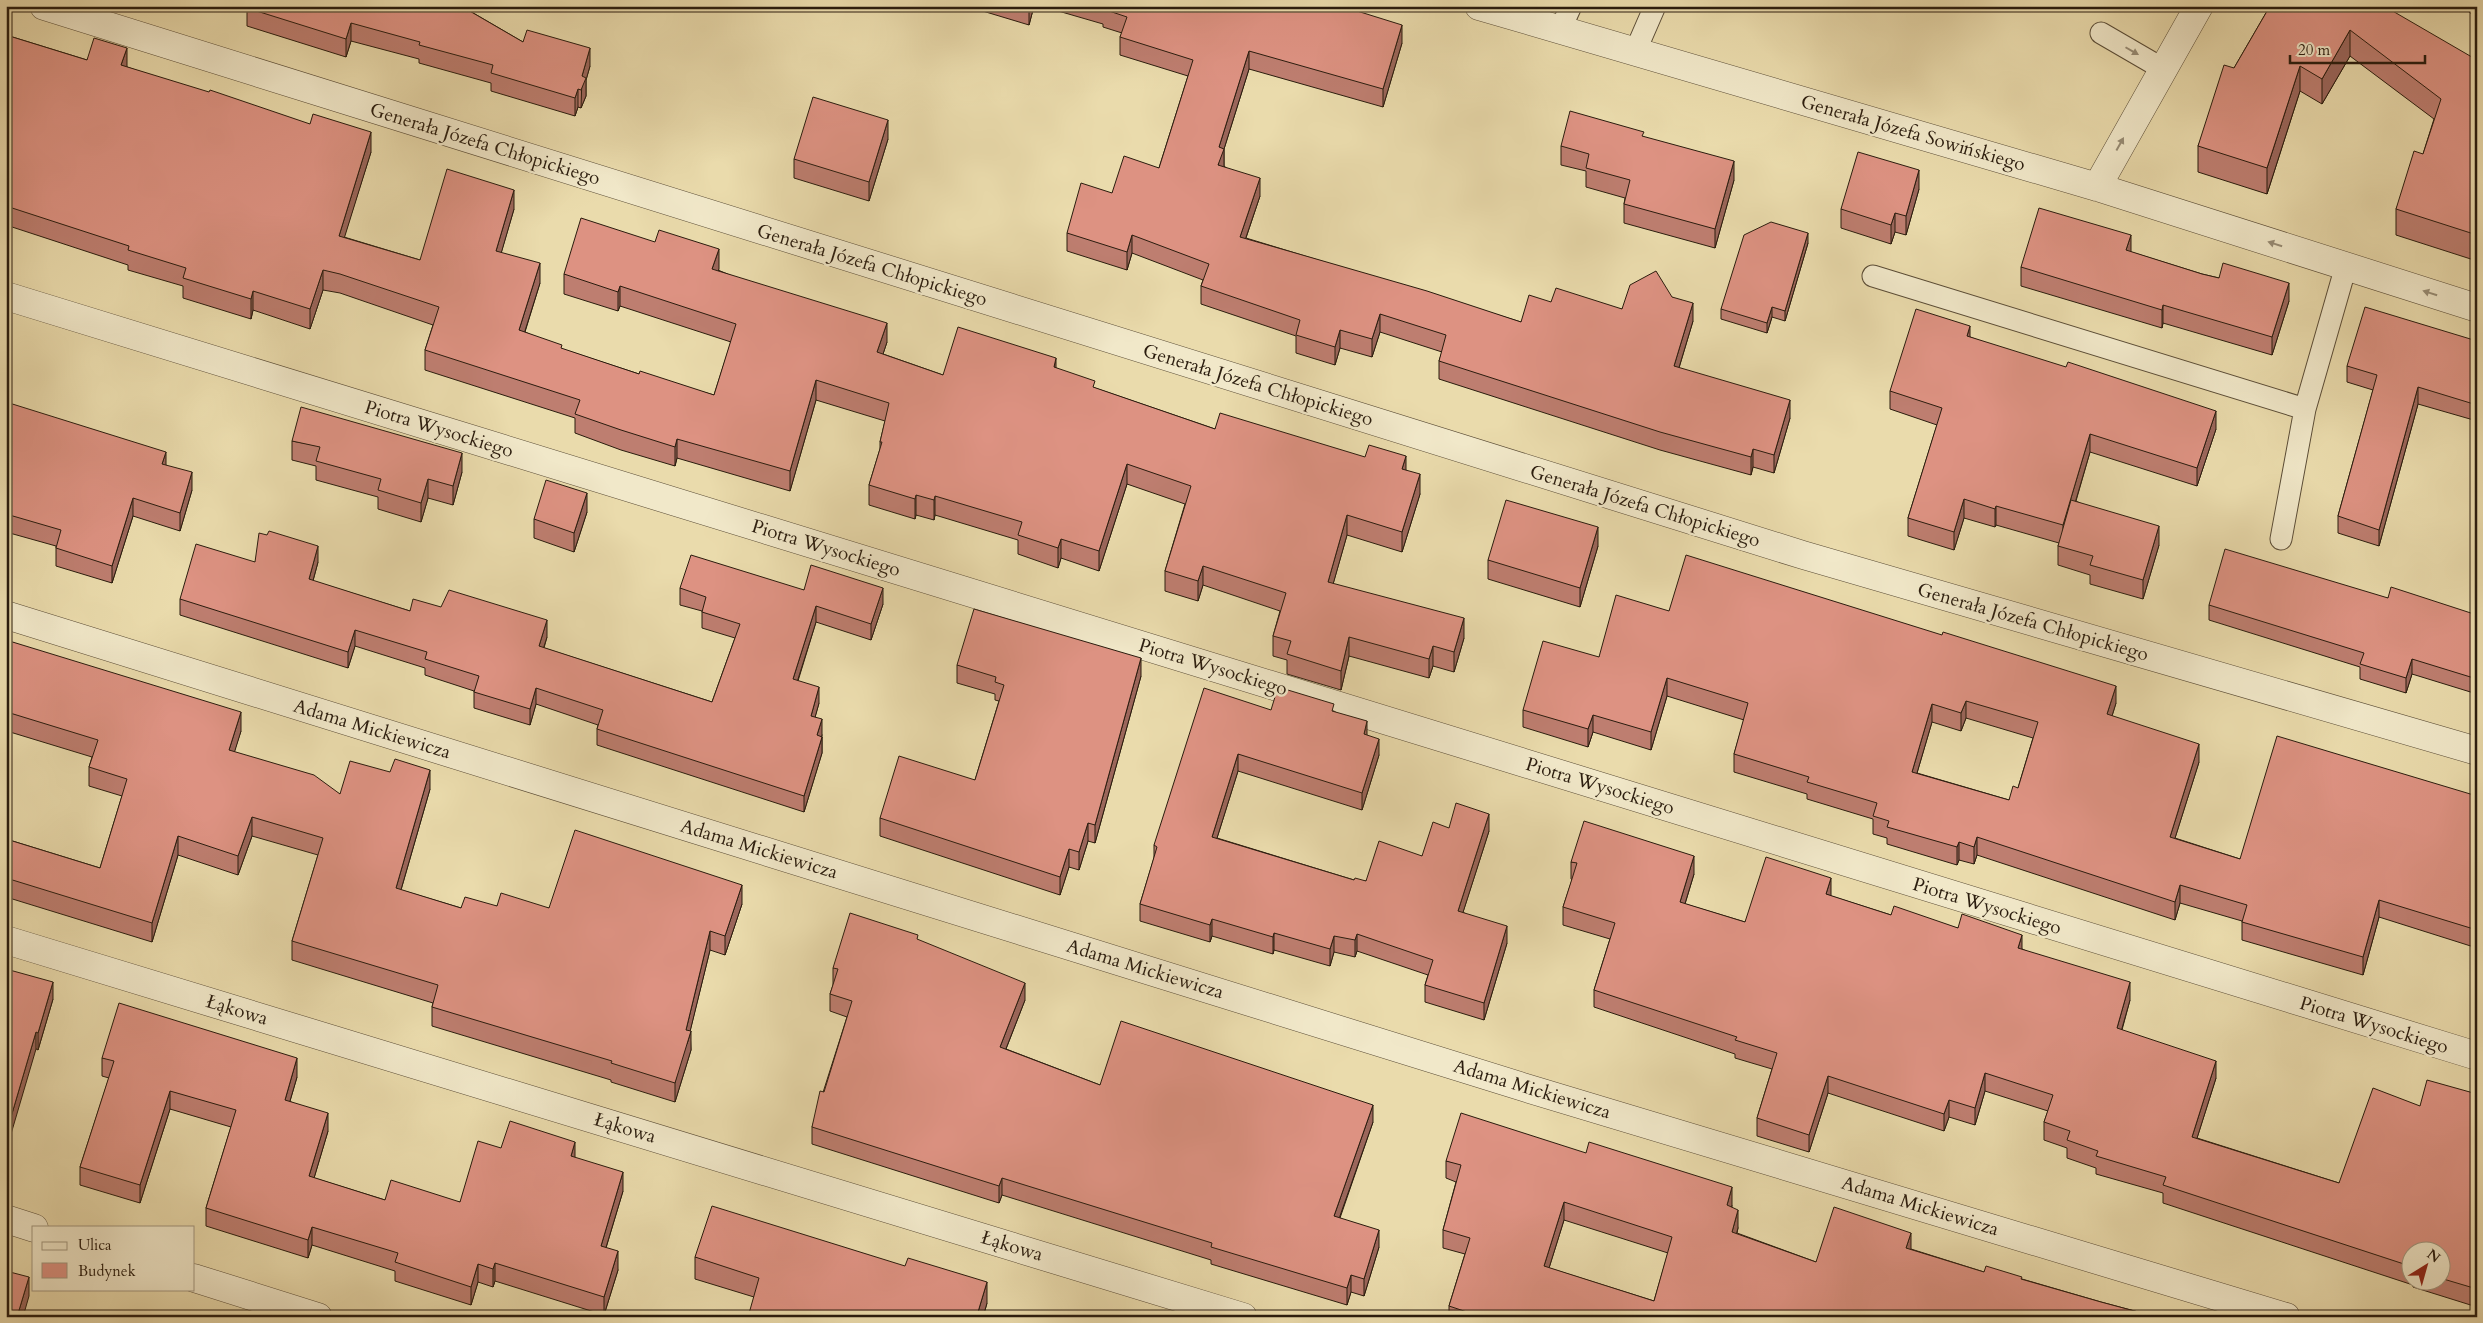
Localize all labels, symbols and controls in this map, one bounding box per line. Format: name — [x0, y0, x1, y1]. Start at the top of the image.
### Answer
scale bar — [2290, 32, 2426, 64]
text: 20 m — [2298, 40, 2330, 60]
one-way arrow — [2125, 47, 2138, 56]
street label: Generała Józefa Sowińskiego — [1798, 88, 2028, 178]
street label: Generała Józefa Chłopickiego — [367, 97, 603, 191]
one-way arrow — [2116, 137, 2124, 152]
street label: Generała Józefa Chłopickiego — [754, 218, 990, 312]
one-way arrow — [2268, 240, 2283, 247]
one-way arrow — [2423, 289, 2438, 297]
street label: Generała Józefa Chłopickiego — [1140, 338, 1376, 432]
street label: Piotra Wysockiego — [361, 394, 517, 464]
street label: Generała Józefa Chłopickiego — [1527, 459, 1763, 553]
street label: Piotra Wysockiego — [748, 513, 904, 583]
street label: Generała Józefa Chłopickiego — [1914, 577, 2152, 667]
street label: Piotra Wysockiego — [1135, 632, 1291, 702]
street label: Adama Mickiewicza — [290, 693, 454, 765]
street label: Piotra Wysockiego — [1522, 751, 1678, 821]
street label: Adama Mickiewicza — [677, 813, 841, 885]
street label: Piotra Wysockiego — [1909, 871, 2065, 941]
street label: Adama Mickiewicza — [1063, 933, 1227, 1005]
street label: Łąkowa — [203, 988, 271, 1032]
street label: Piotra Wysockiego — [2296, 990, 2452, 1060]
street label: Adama Mickiewicza — [1450, 1053, 1614, 1125]
street label: Łąkowa — [591, 1106, 659, 1150]
street label: Adama Mickiewicza — [1838, 1170, 2002, 1242]
street label: Łąkowa — [978, 1224, 1046, 1268]
legend — [32, 1226, 195, 1290]
text: Ulica — [78, 1235, 112, 1255]
north arrow — [2400, 1240, 2450, 1290]
text: N — [2423, 1245, 2444, 1267]
text: Budynek — [78, 1261, 136, 1281]

